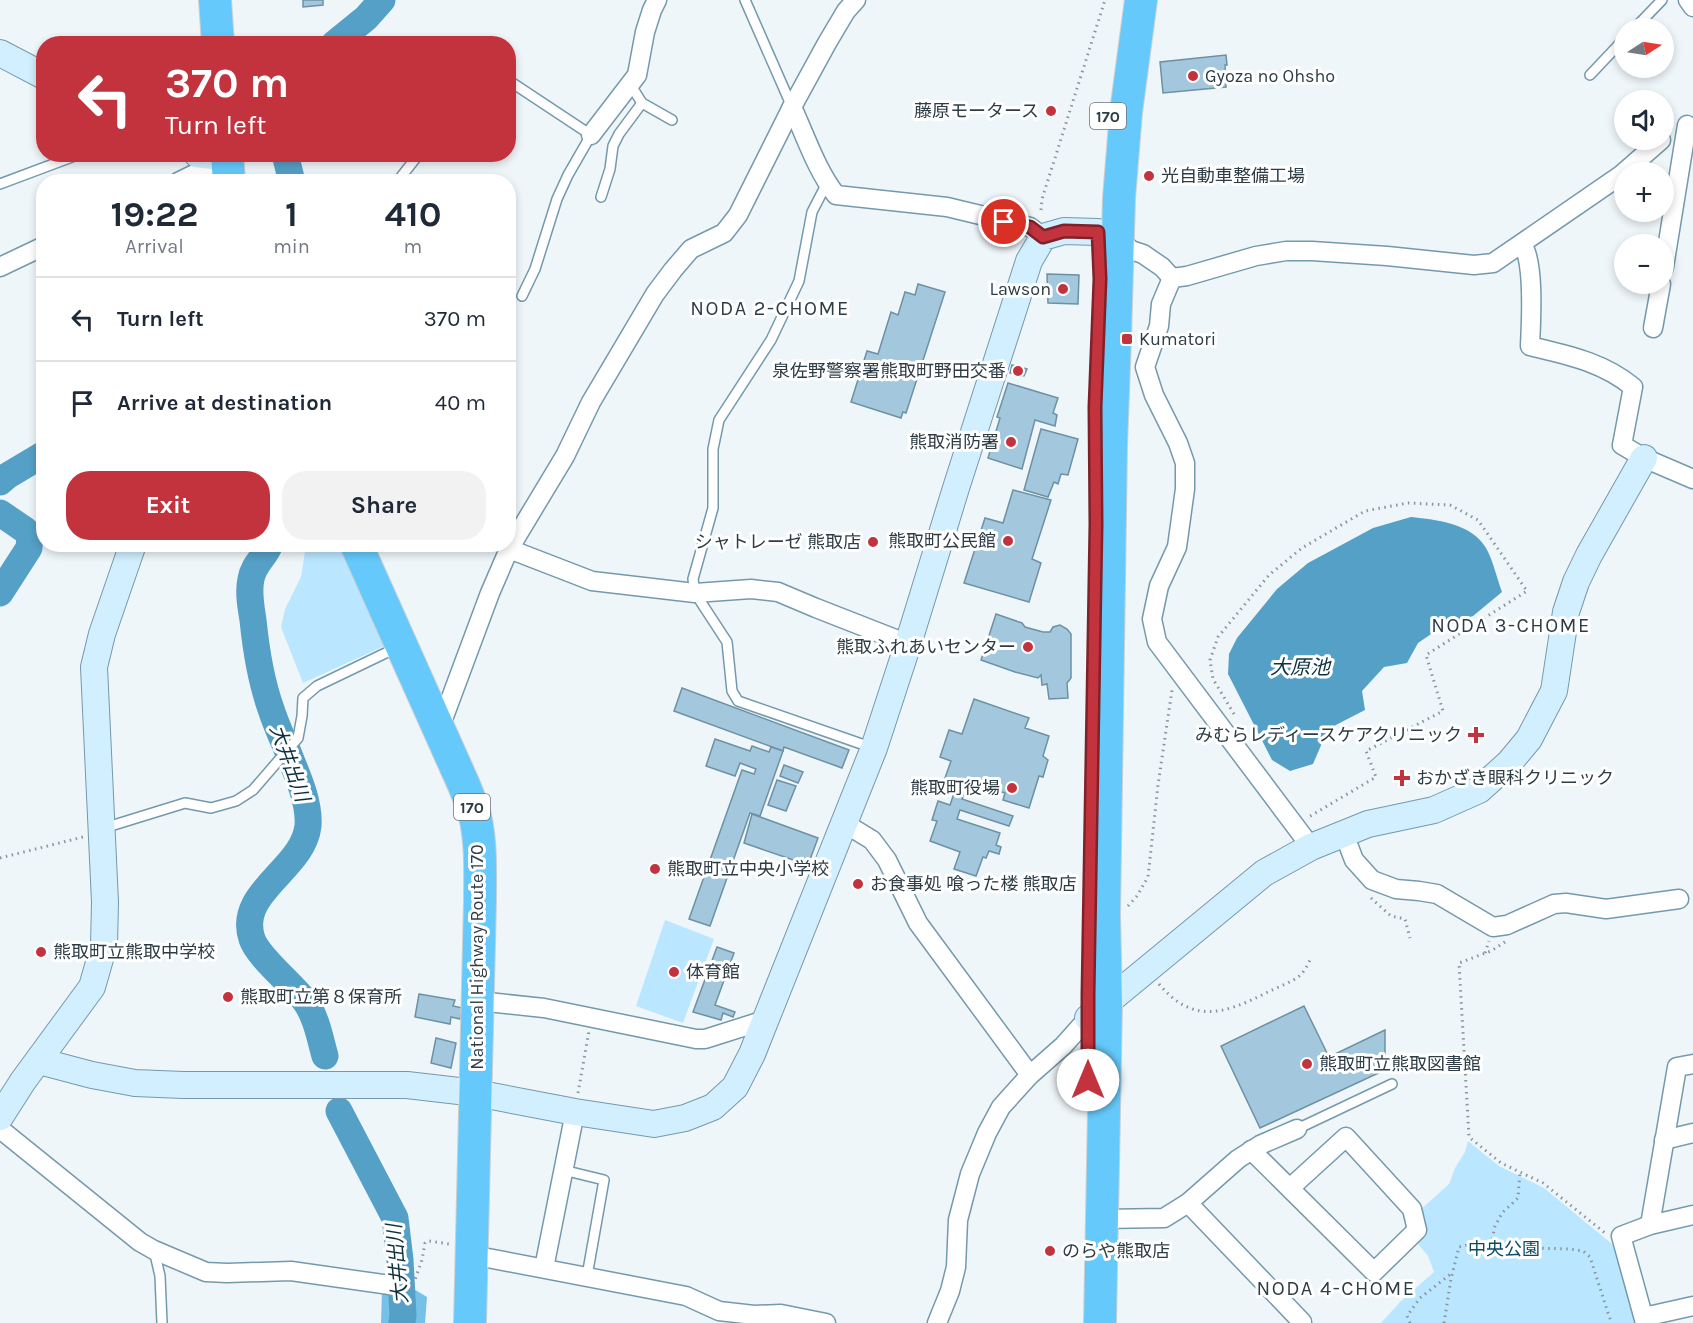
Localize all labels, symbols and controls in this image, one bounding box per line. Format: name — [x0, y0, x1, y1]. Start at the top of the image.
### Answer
north arrow — [1614, 18, 1674, 78]
map controls — [1614, 18, 1674, 294]
text: 370 m — [165, 58, 289, 108]
icon: left — [66, 60, 144, 138]
place label: Gyoza no Ohsho — [1205, 65, 1335, 87]
marker: Gyoza no Ohsho — [1186, 69, 1200, 83]
button: sound — [1614, 90, 1674, 150]
place label: 藤原モータース — [914, 100, 1039, 122]
road number: 170 — [1090, 103, 1126, 129]
marker: 藤原モータース — [1044, 104, 1058, 118]
text: Turn left — [165, 109, 266, 141]
button: + — [1614, 162, 1674, 222]
place label: 光自動車整備工場 — [1161, 165, 1305, 187]
marker: 光自動車整備工場 — [1142, 169, 1156, 183]
text: 19:22 — [111, 193, 199, 235]
text: 1 — [285, 193, 298, 235]
text: 410 — [384, 193, 441, 235]
pin — [978, 196, 1029, 247]
icon: arrive — [987, 205, 1020, 238]
button: − — [1614, 234, 1674, 294]
text: Arrival — [125, 235, 184, 258]
text: min — [273, 235, 310, 258]
text: m — [404, 235, 422, 258]
place label: Lawson — [989, 278, 1051, 300]
marker: Lawson — [1056, 282, 1070, 296]
district label: NODA 2-CHOME — [690, 297, 850, 320]
icon: left — [66, 303, 99, 336]
text: Turn left — [117, 306, 204, 332]
text: 370 m — [424, 306, 486, 332]
place label: Kumatori — [1139, 328, 1216, 350]
marker: Kumatori — [1120, 332, 1134, 346]
place label: 泉佐野警察署熊取町野田交番 — [772, 360, 1006, 382]
marker: 泉佐野警察署熊取町野田交番 — [1011, 364, 1025, 378]
icon: arrive — [66, 387, 99, 420]
text: Arrive at destination — [117, 390, 332, 416]
text: 40 m — [435, 390, 486, 416]
place label: 熊取消防署 — [909, 431, 999, 453]
marker: 熊取消防署 — [1004, 435, 1018, 449]
button: Exit — [66, 471, 270, 540]
button: Share — [282, 471, 486, 540]
place label: 熊取町公民館 — [888, 530, 996, 552]
place label: シャトレーゼ 熊取店 — [695, 531, 861, 553]
marker: 熊取町公民館 — [1001, 534, 1015, 548]
marker: シャトレーゼ 熊取店 — [866, 535, 880, 549]
district label: NODA 3-CHOME — [1431, 614, 1591, 637]
place label: 熊取ふれあいセンター — [836, 636, 1016, 658]
marker: 熊取ふれあいセンター — [1021, 640, 1035, 654]
water label: 大原池 — [1270, 656, 1332, 679]
water label: 大井出川 — [265, 722, 315, 807]
place label: みむらレディースケアクリニック — [1195, 724, 1462, 746]
marker: みむらレディースケアクリニック — [1467, 726, 1485, 744]
place label: おかざき眼科クリニック — [1416, 767, 1614, 789]
marker: おかざき眼科クリニック — [1393, 769, 1411, 787]
place label: 熊取町役場 — [910, 777, 1000, 799]
marker: 熊取町役場 — [1005, 781, 1019, 795]
road number: 170 — [454, 794, 490, 820]
street label: National Highway Route 170 — [466, 844, 488, 1070]
place label: 熊取町立中央小学校 — [667, 858, 829, 880]
marker: 熊取町立中央小学校 — [648, 862, 662, 876]
place label: お食事処 喰った楼 熊取店 — [870, 873, 1077, 895]
marker: お食事処 喰った楼 熊取店 — [851, 877, 865, 891]
place label: 熊取町立熊取中学校 — [53, 941, 215, 963]
marker: 熊取町立熊取中学校 — [34, 945, 48, 959]
place label: 体育館 — [686, 961, 740, 983]
marker: 体育館 — [667, 965, 681, 979]
place label: 熊取町立第８保育所 — [240, 986, 402, 1008]
marker: 熊取町立第８保育所 — [221, 990, 235, 1004]
position arrow — [1056, 1048, 1120, 1112]
place label: 熊取町立熊取図書館 — [1319, 1053, 1481, 1075]
marker: 熊取町立熊取図書館 — [1300, 1057, 1314, 1071]
water label: 大井出川 — [382, 1221, 412, 1305]
park label: 中央公園 — [1468, 1238, 1540, 1260]
place label: のらや熊取店 — [1062, 1240, 1170, 1262]
marker: のらや熊取店 — [1043, 1244, 1057, 1258]
district label: NODA 4-CHOME — [1257, 1277, 1415, 1300]

